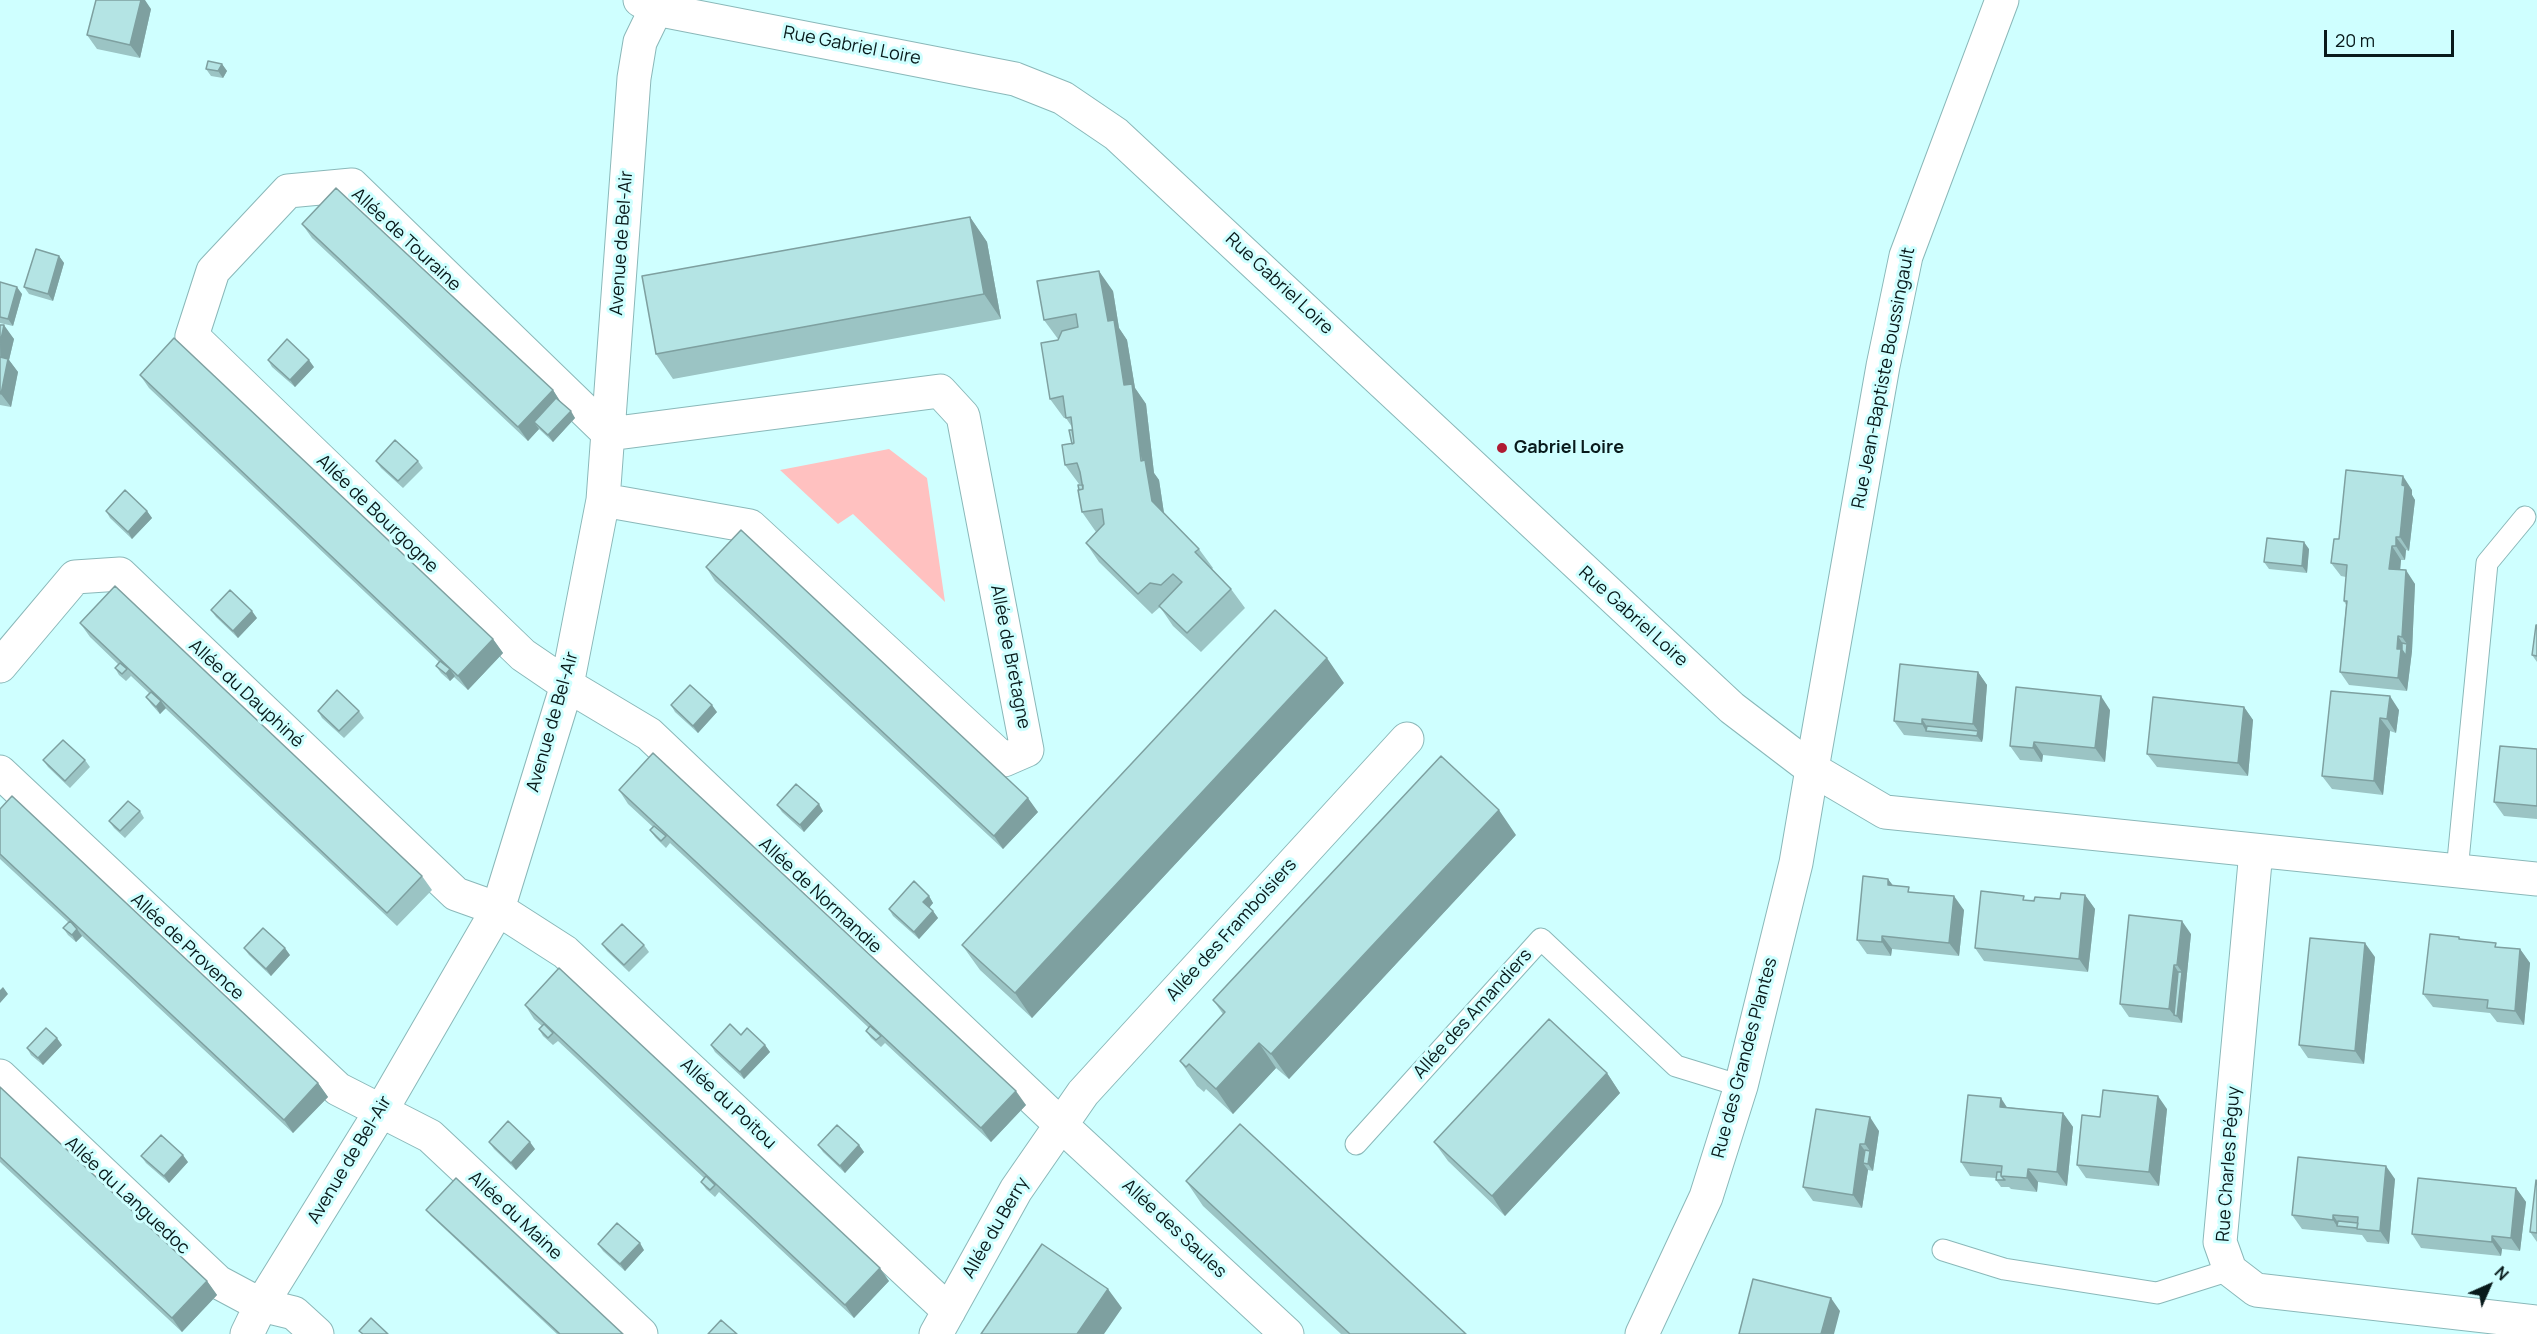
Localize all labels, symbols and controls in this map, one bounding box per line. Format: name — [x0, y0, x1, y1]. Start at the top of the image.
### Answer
scale bar — [2327, 18, 2458, 56]
street label: Rue Gabriel Loire — [782, 22, 922, 70]
text: 20 m — [2335, 28, 2375, 52]
street label: Avenue de Bel-Air — [606, 170, 638, 316]
street label: Allée de Touraine — [347, 184, 465, 296]
street label: Rue Gabriel Loire — [1221, 229, 1337, 339]
street label: Rue Jean-Baptiste Boussingault — [1848, 246, 1920, 510]
place label: Gabriel Loire — [1514, 437, 1624, 459]
marker: Gabriel Loire — [1495, 441, 1509, 455]
street label: Allée de Bourgogne — [312, 450, 442, 578]
street label: Rue Gabriel Loire — [1574, 562, 1692, 672]
street label: Allée de Bretagne — [985, 583, 1035, 731]
street label: Allée du Dauphiné — [184, 635, 308, 753]
street label: Avenue de Bel-Air — [523, 649, 583, 795]
street label: Allée de Normandie — [754, 834, 886, 958]
street label: Allée des Framboisiers — [1162, 854, 1302, 1006]
street label: Allée de Provence — [126, 889, 248, 1005]
street label: Allée des Amandiers — [1409, 945, 1537, 1083]
street label: Rue des Grandes Plantes — [1708, 955, 1782, 1161]
street label: Allée du Poitou — [676, 1054, 780, 1154]
street label: Rue Charles Péguy — [2213, 1085, 2245, 1243]
street label: Avenue de Bel-Air — [303, 1092, 397, 1228]
street label: Allée du Languedoc — [60, 1133, 194, 1259]
street label: Allée du Maine — [464, 1167, 566, 1265]
street label: Allée du Berry — [958, 1174, 1034, 1282]
street label: Allée des Saules — [1117, 1175, 1231, 1283]
north arrow — [2459, 1256, 2519, 1316]
text: N — [2490, 1261, 2514, 1285]

